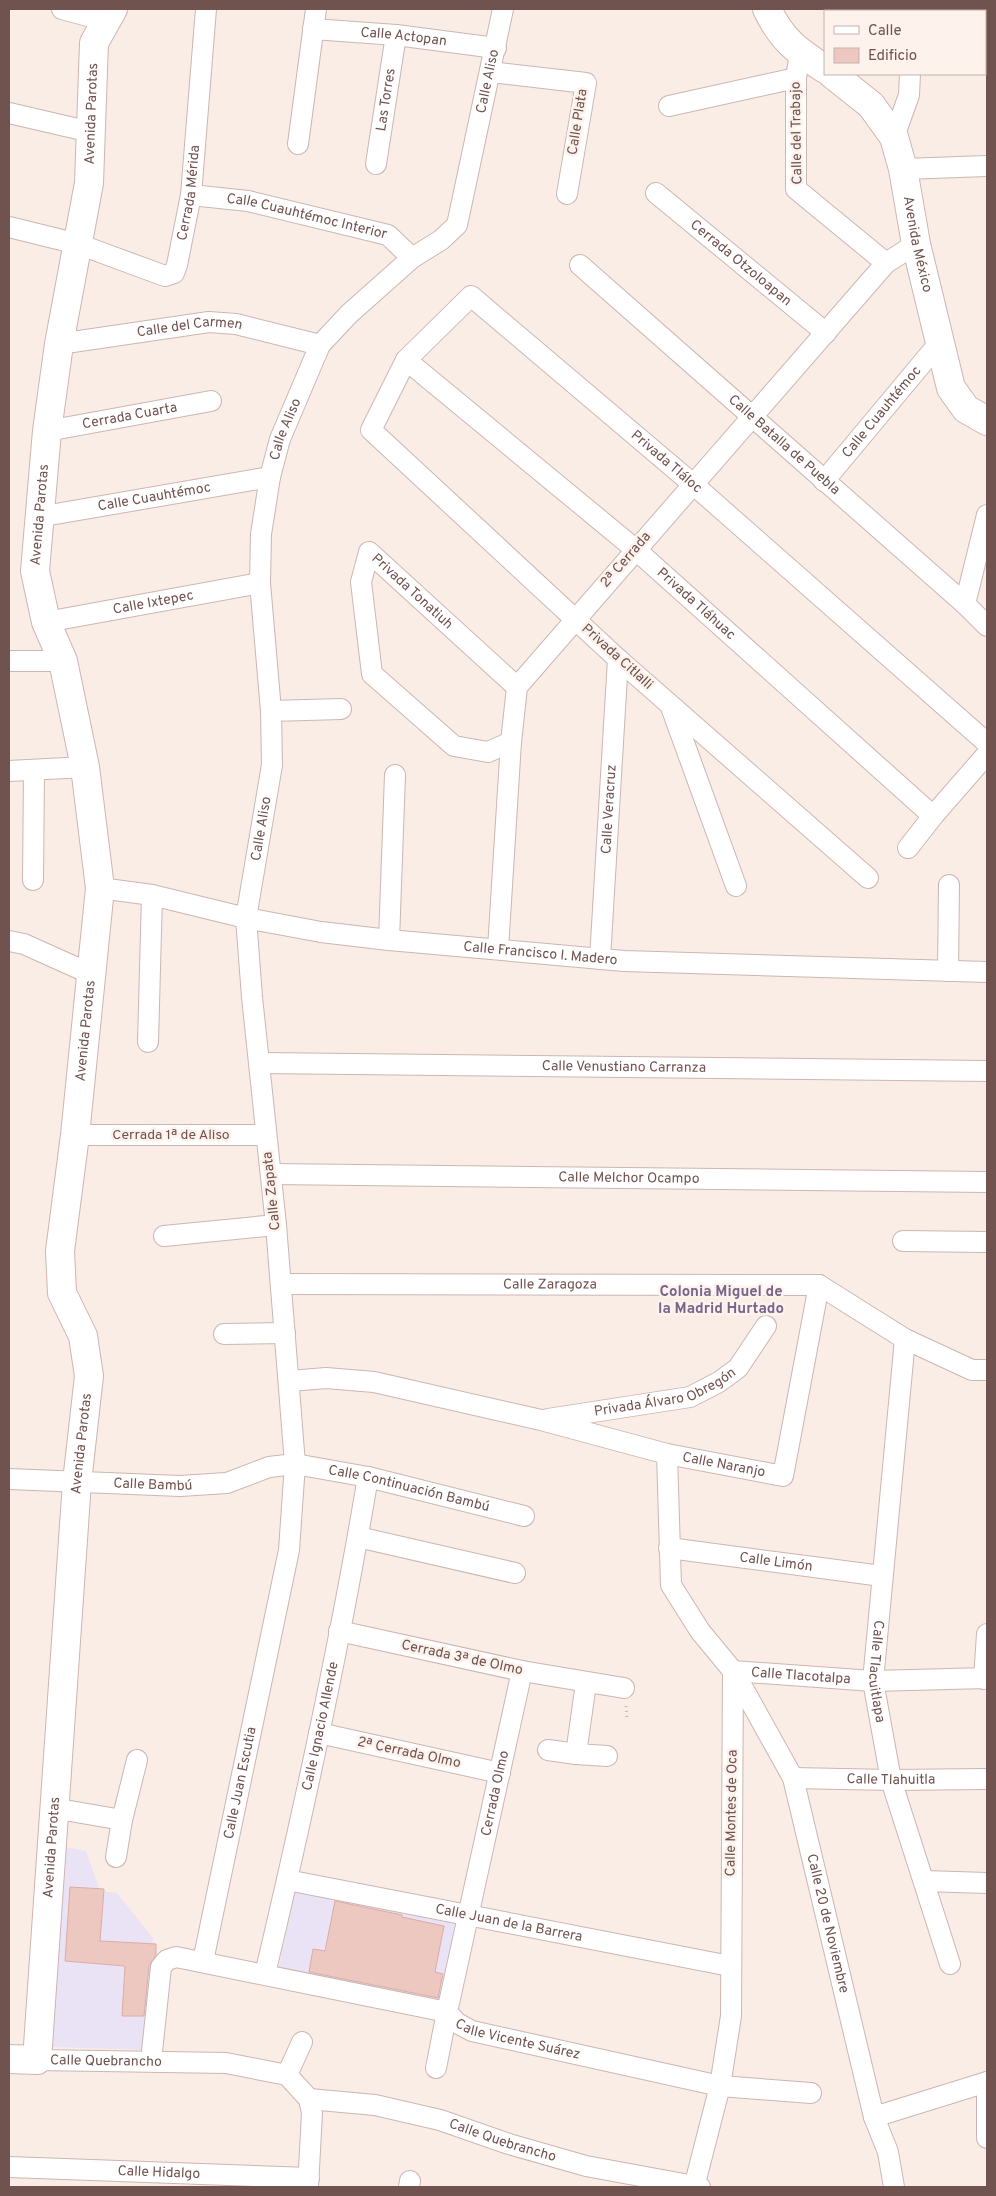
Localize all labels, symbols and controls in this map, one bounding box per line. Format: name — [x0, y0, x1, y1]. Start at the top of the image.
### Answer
legend — [824, 10, 986, 75]
text: Calle — [868, 22, 902, 41]
street label: Calle Actopan — [360, 24, 448, 50]
street label: Calle Aliso — [473, 47, 503, 115]
text: Edificio — [868, 47, 917, 66]
street label: Avenida Parotas — [81, 63, 102, 165]
street label: Las Torres — [373, 67, 399, 133]
street label: Calle del Trabajo — [788, 81, 806, 185]
street label: Calle Plata — [564, 88, 592, 156]
street label: Cerrada Mérida — [174, 144, 203, 242]
street label: Calle Cuauhtémoc Interior — [226, 190, 389, 243]
street label: Avenida México — [899, 195, 936, 294]
street label: Cerrada Otzoloapan — [687, 216, 795, 310]
street label: Calle del Carmen — [136, 313, 245, 341]
street label: Calle Cuauhtémoc — [838, 363, 925, 461]
street label: Calle Batalla de Puebla — [725, 391, 844, 498]
street label: Calle Aliso — [266, 395, 305, 462]
street label: Cerrada Cuarta — [81, 399, 179, 433]
street label: Privada Tláloc — [627, 427, 706, 497]
street label: Avenida Parotas — [27, 463, 53, 566]
street label: Calle Cuauhtémoc — [96, 479, 212, 515]
street label: 2ª Cerrada — [597, 529, 655, 591]
street label: Privada Tonatiuh — [368, 550, 457, 633]
street label: Privada Tláhuac — [653, 564, 739, 643]
street label: Calle Ixtepec — [112, 587, 195, 618]
street label: Privada Citlalli — [578, 620, 656, 694]
street label: Calle Veracruz — [598, 764, 620, 855]
street label: Calle Aliso — [247, 795, 275, 862]
street label: Calle Francisco I. Madero — [463, 938, 618, 969]
street label: Avenida Parotas — [72, 980, 99, 1082]
street label: Calle Venustiano Carranza — [542, 1058, 706, 1076]
street label: Cerrada 1ª de Aliso — [112, 1127, 230, 1144]
street label: Calle Zapata — [259, 1151, 285, 1231]
street label: Calle Melchor Ocampo — [558, 1169, 700, 1187]
street label: Calle Zaragoza — [503, 1276, 597, 1293]
district label: Colonia Miguel de la Madrid Hurtado — [658, 1283, 784, 1319]
street label: Privada Álvaro Obregón — [593, 1364, 739, 1420]
street label: Avenida Parotas — [68, 1392, 96, 1495]
street label: Calle Naranjo — [681, 1449, 767, 1481]
street label: Calle Continuación Bambú — [327, 1462, 491, 1516]
street label: Calle Bambú — [113, 1475, 193, 1495]
street label: Calle Limón — [738, 1549, 814, 1575]
street label: Calle Tlacuitlapa — [864, 1619, 889, 1724]
street label: Cerrada 3ª de Olmo — [400, 1637, 525, 1679]
street label: Calle Ignacio Allende — [299, 1660, 342, 1792]
street label: Calle Tlacotalpa — [750, 1664, 851, 1688]
street label: Calle Juan Escutia — [220, 1725, 260, 1841]
street label: 2ª Cerrada Olmo — [356, 1734, 462, 1772]
street label: Cerrada Olmo — [477, 1749, 513, 1838]
street label: Calle Montes de Oca — [722, 1750, 742, 1876]
street label: Calle Tlahuitla — [846, 1771, 935, 1789]
street label: Avenida Parotas — [40, 1796, 64, 1899]
street label: Calle 20 de Noviembre — [803, 1852, 853, 1995]
street label: Calle Juan de la Barrera — [434, 1900, 584, 1946]
street label: Calle Vicente Suárez — [452, 2015, 582, 2063]
street label: Calle Quebrancho — [50, 2052, 162, 2070]
street label: Calle Quebrancho — [447, 2115, 558, 2166]
street label: Calle Hidalgo — [117, 2162, 201, 2183]

